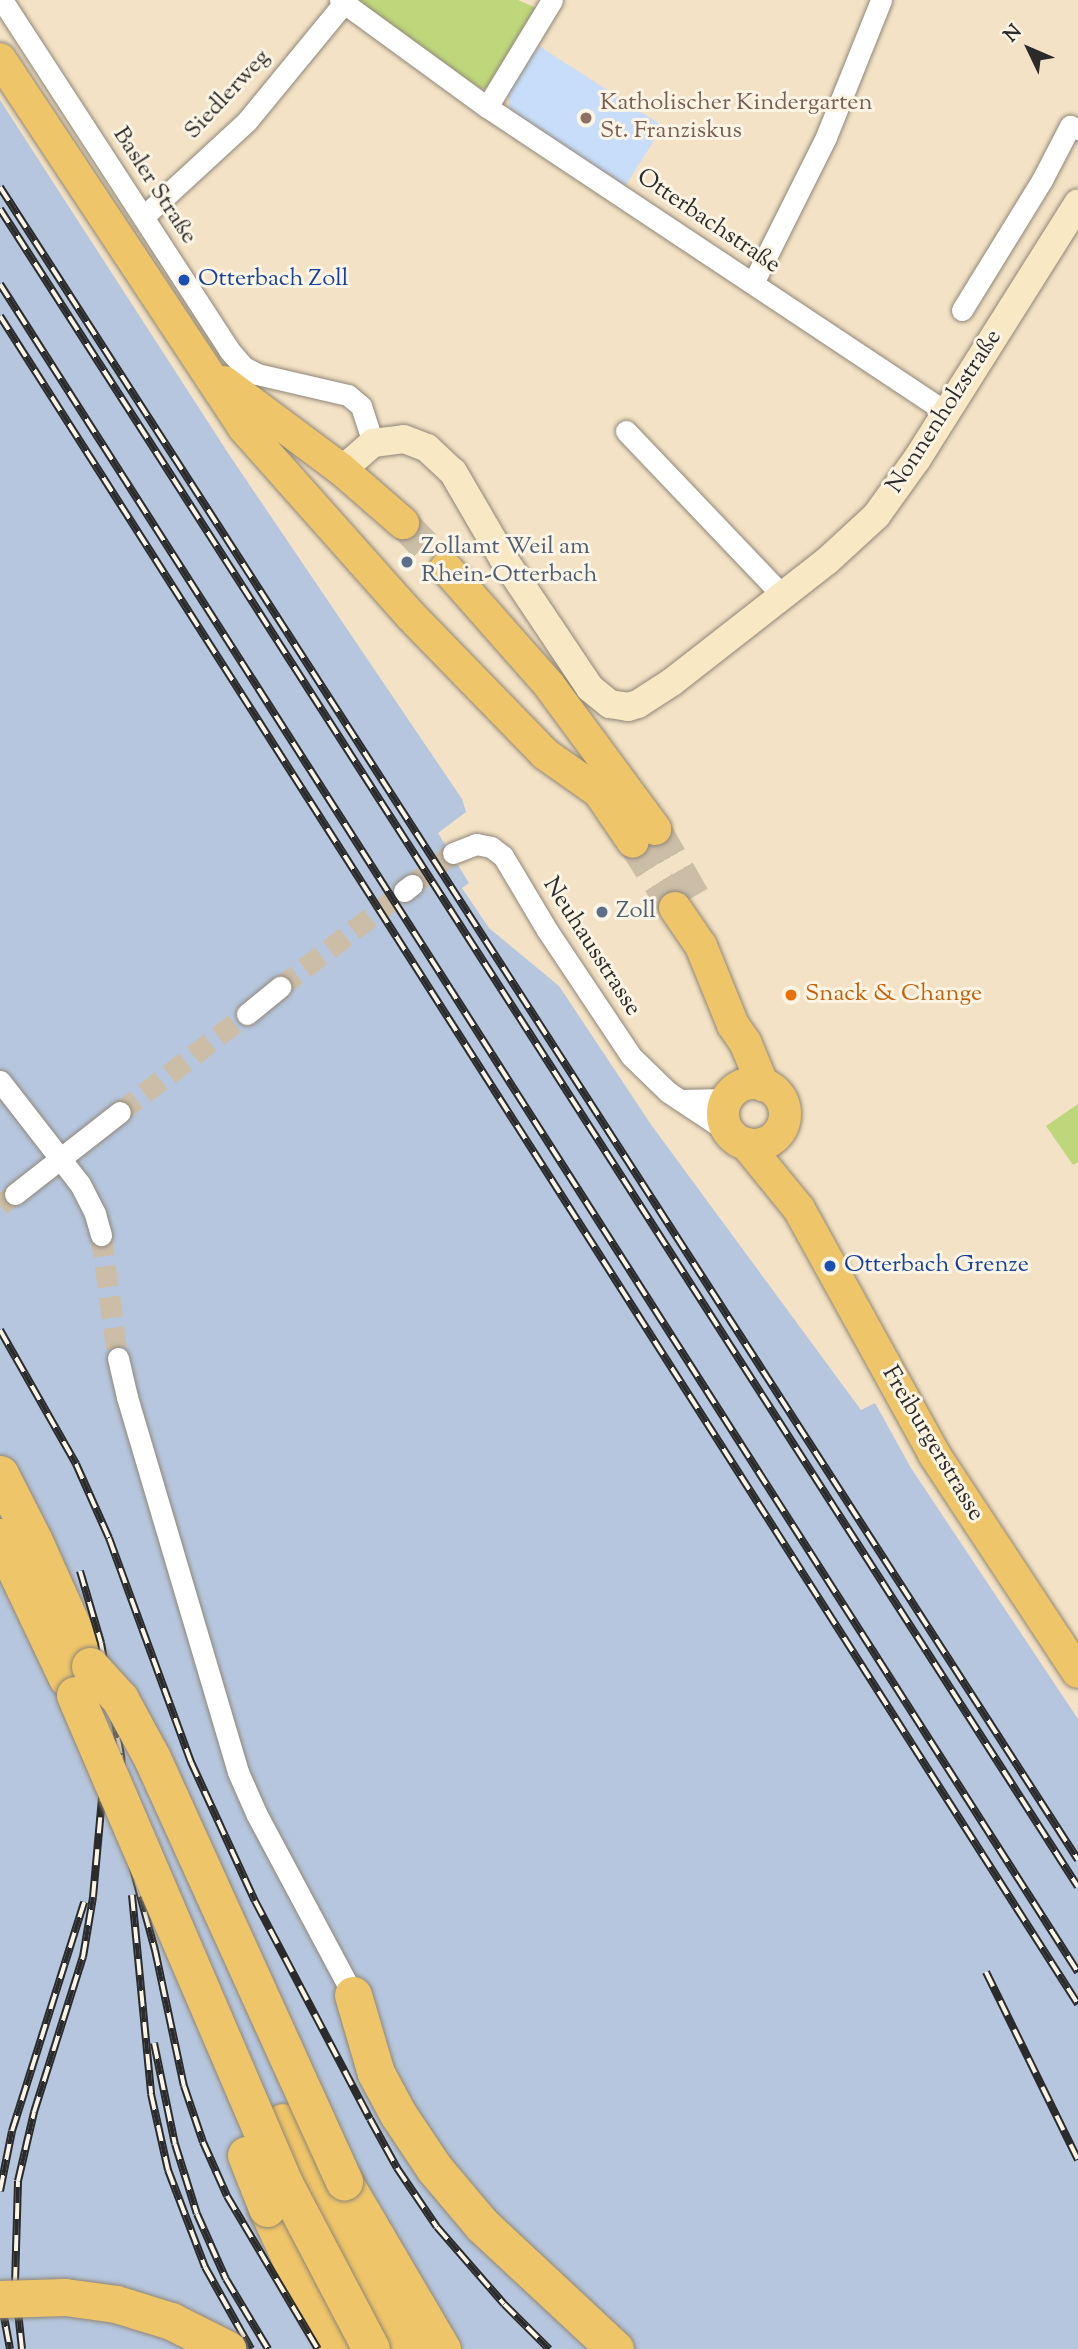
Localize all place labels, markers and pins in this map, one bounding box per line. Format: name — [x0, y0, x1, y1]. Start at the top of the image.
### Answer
place label: Katholischer Kindergarten St. Franziskus — [600, 90, 873, 146]
marker: Katholischer Kindergarten St. Franziskus — [578, 110, 594, 126]
place label: Otterbach Zoll — [198, 266, 349, 294]
marker: Otterbach Zoll — [176, 272, 192, 288]
place label: Zollamt Weil am Rhein-Otterbach — [421, 534, 598, 590]
marker: Zollamt Weil am Rhein-Otterbach — [399, 554, 415, 570]
place label: Zoll — [616, 898, 656, 926]
marker: Zoll — [594, 904, 610, 920]
place label: Snack & Change — [805, 981, 982, 1009]
marker: Snack & Change — [783, 987, 799, 1003]
place label: Otterbach Grenze — [844, 1252, 1029, 1280]
marker: Otterbach Grenze — [822, 1258, 838, 1274]

